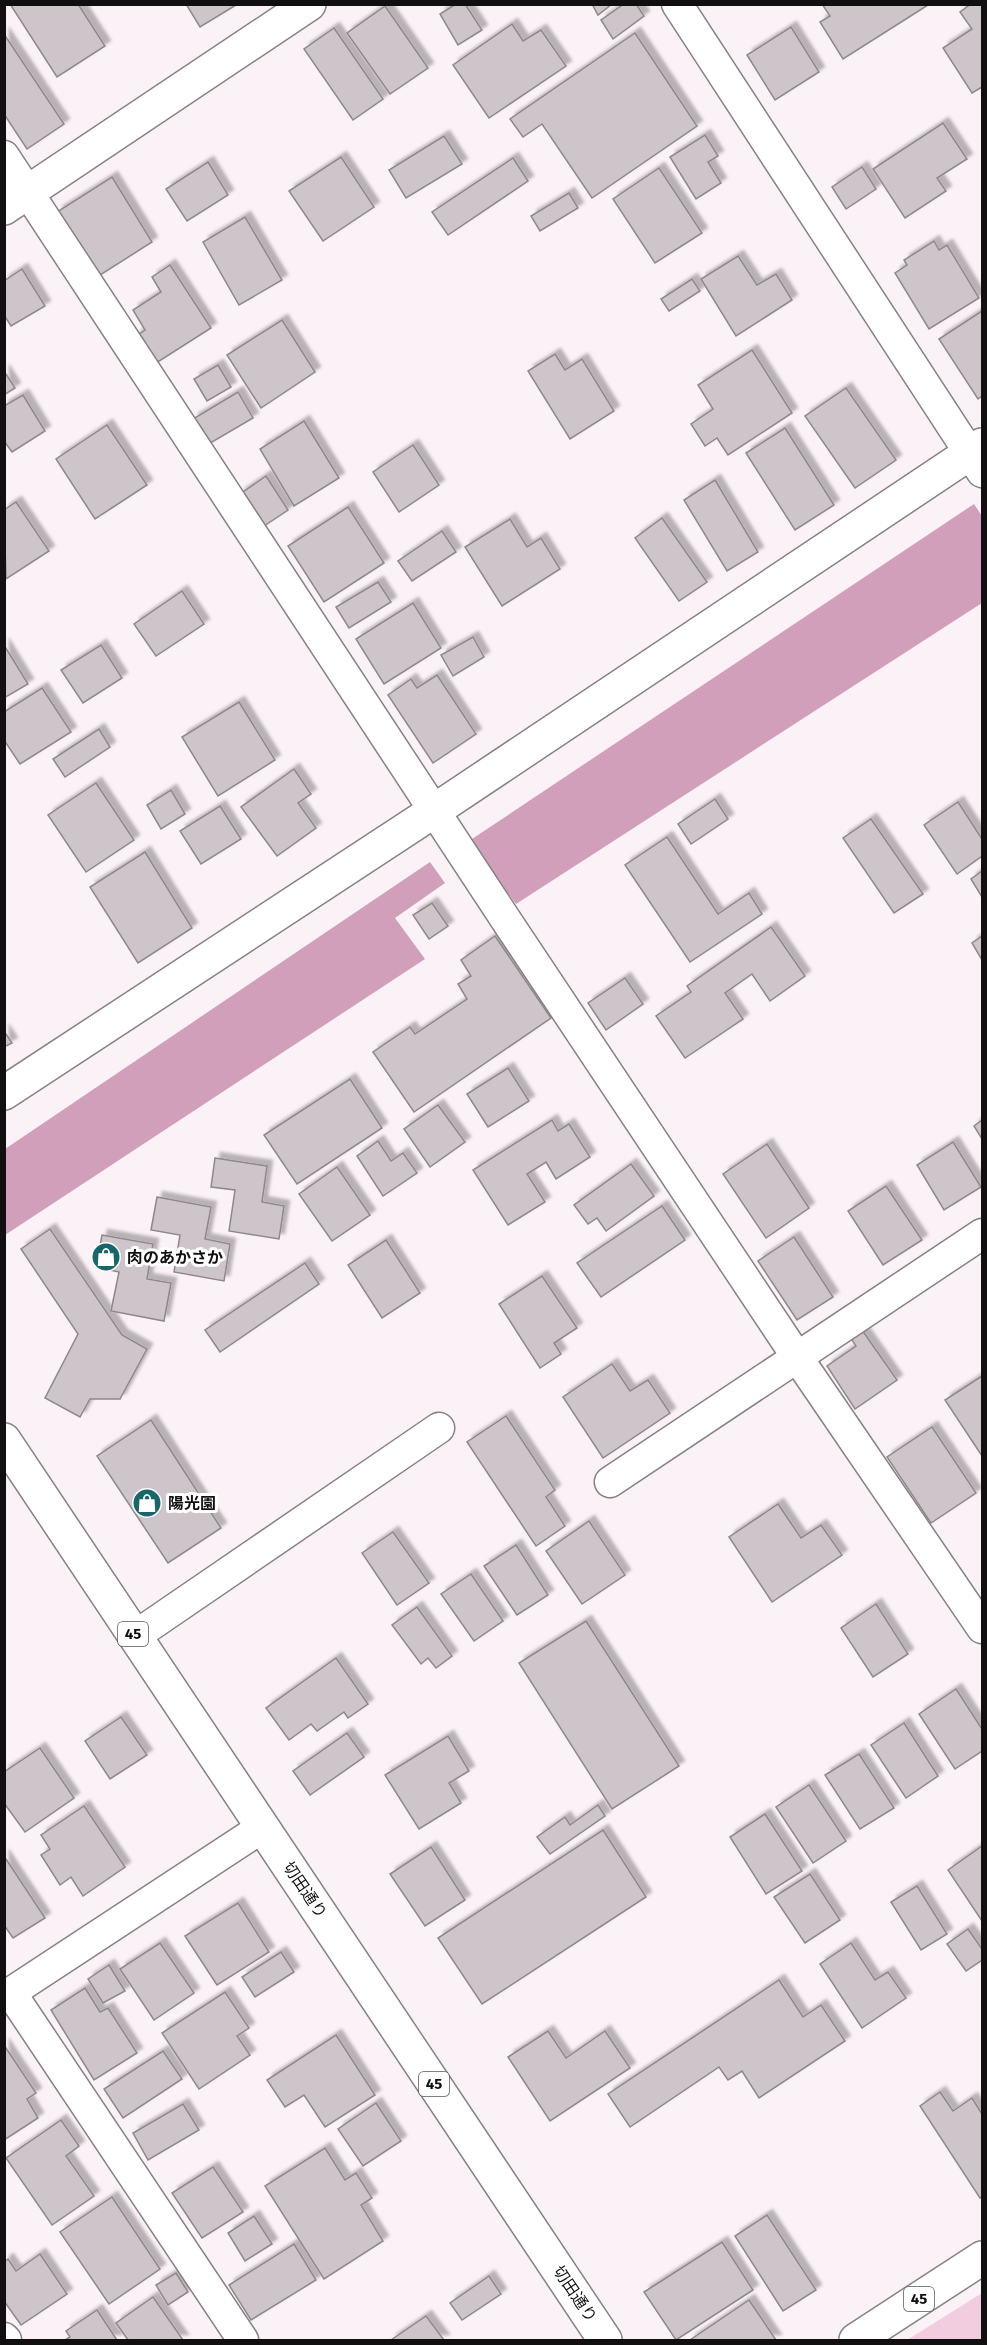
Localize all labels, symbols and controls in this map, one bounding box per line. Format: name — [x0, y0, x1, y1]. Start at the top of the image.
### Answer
shop icon: 肉のあかさか — [90, 1241, 122, 1273]
place label: 肉のあかさか — [127, 1248, 223, 1267]
shop icon: 陽光園 — [131, 1487, 163, 1519]
place label: 陽光園 — [168, 1494, 216, 1513]
road number: 45 — [118, 1622, 148, 1646]
street label: 切田通り — [279, 1858, 331, 1922]
road number: 45 — [419, 2072, 449, 2096]
street label: 切田通り — [549, 2262, 601, 2326]
road number: 45 — [904, 2287, 934, 2311]

